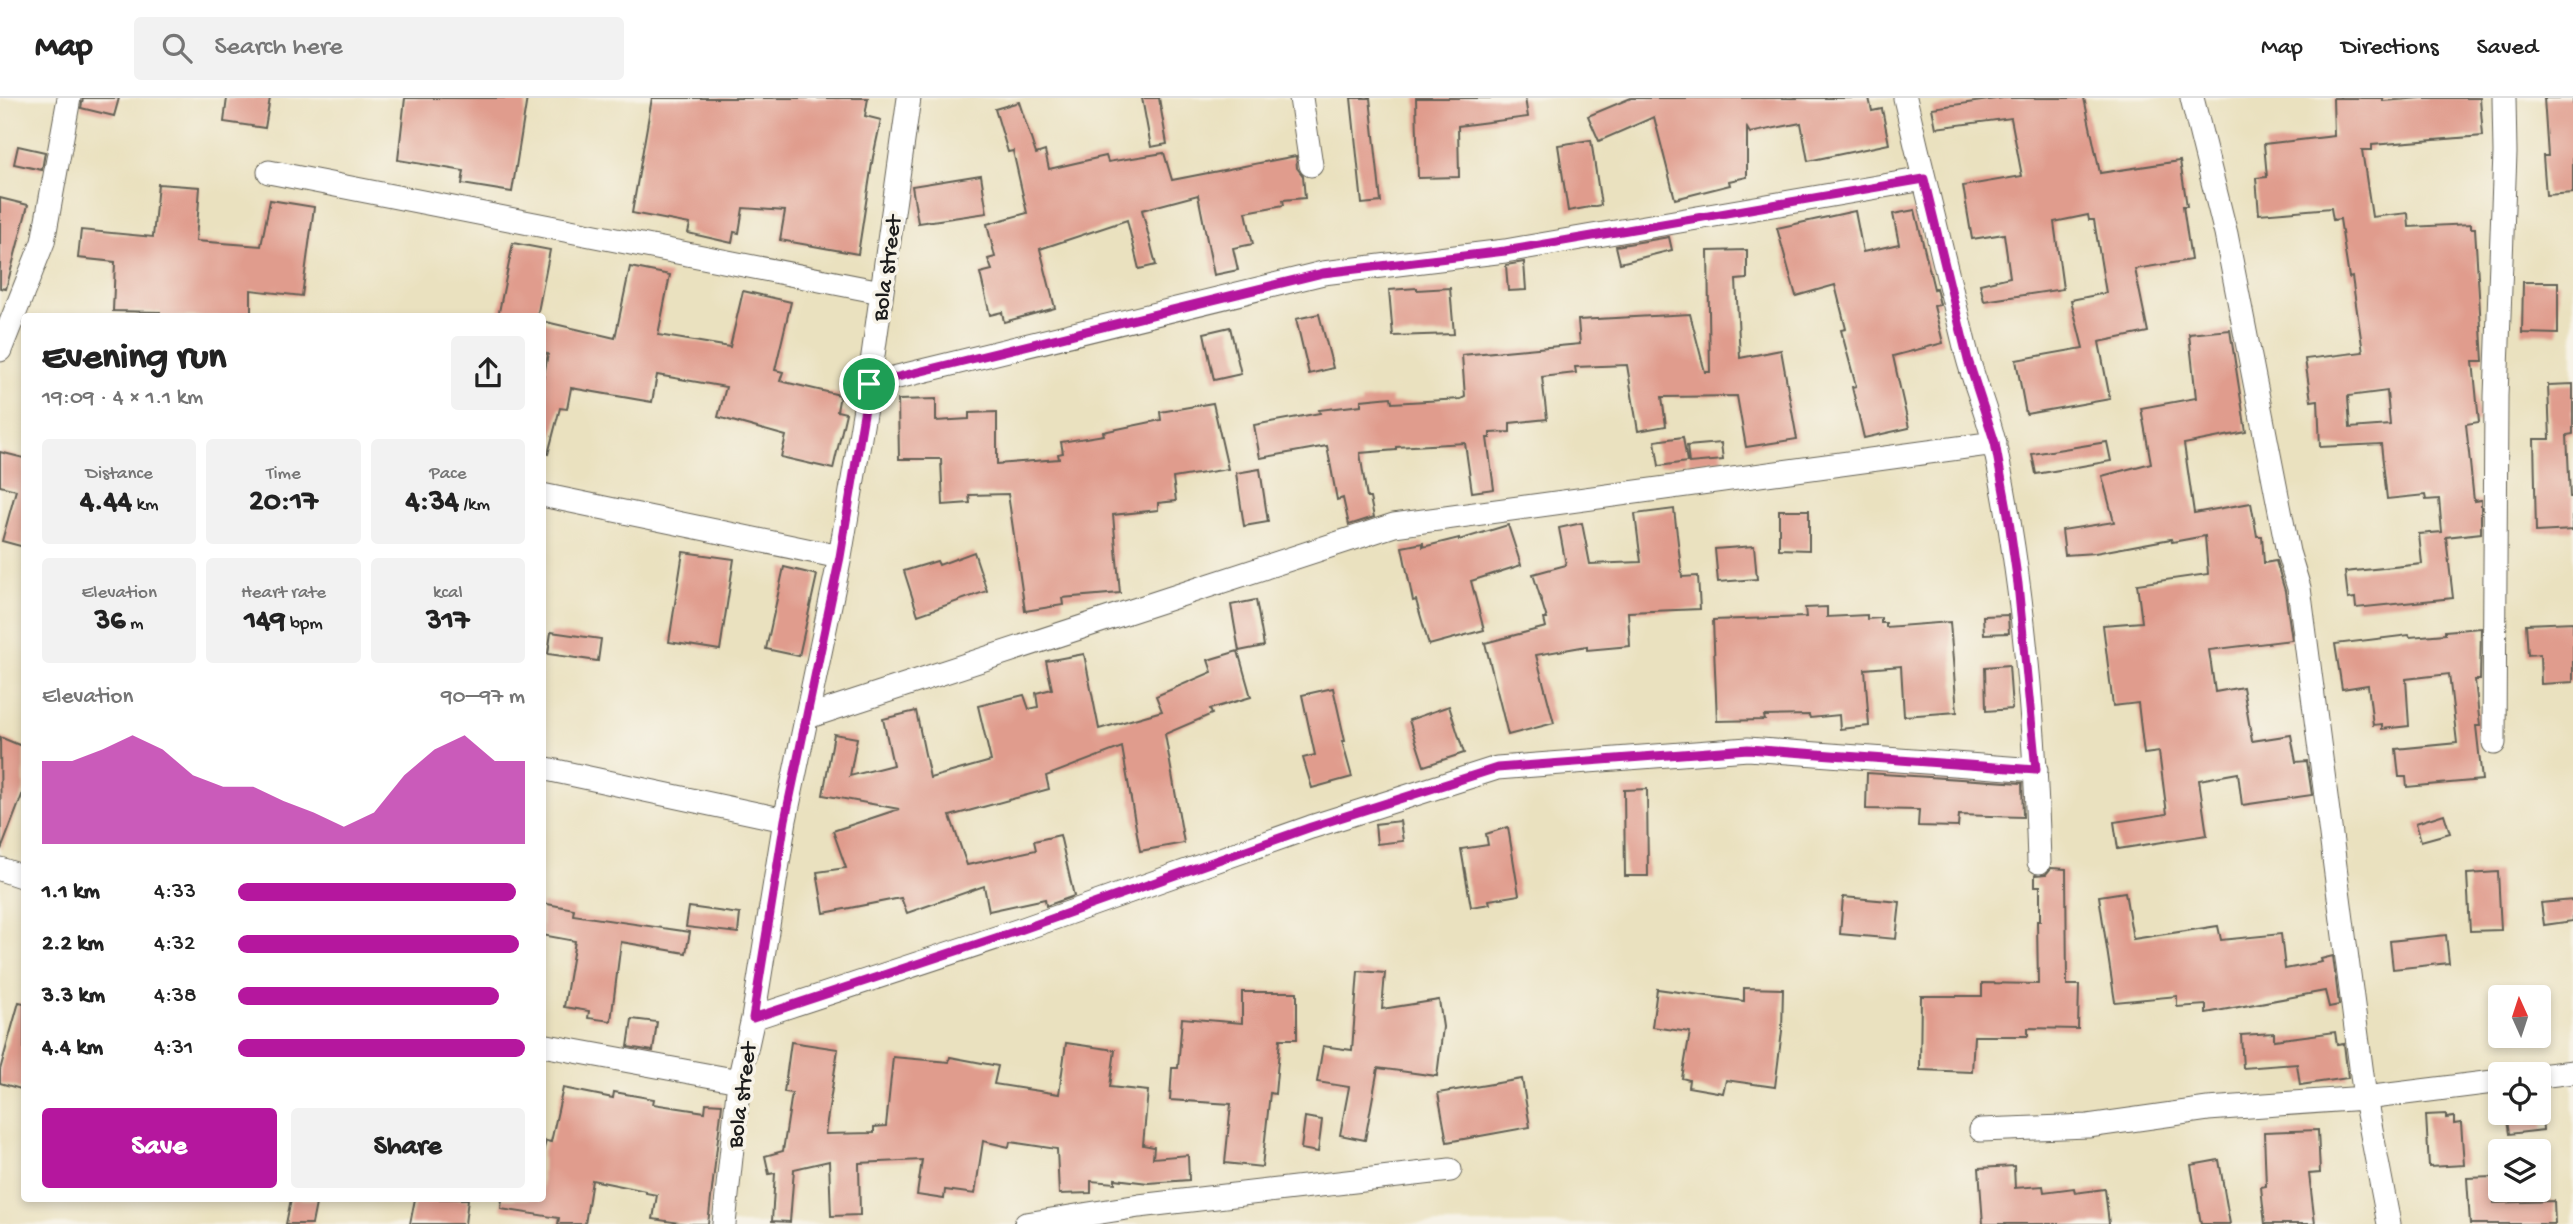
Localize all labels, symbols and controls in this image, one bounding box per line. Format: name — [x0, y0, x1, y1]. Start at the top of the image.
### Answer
search box — [134, 17, 624, 80]
text: Map — [35, 29, 92, 67]
icon: search — [158, 29, 196, 67]
text: Search here — [214, 33, 343, 64]
text: Map — [2261, 34, 2303, 63]
text: Directions — [2341, 34, 2439, 63]
text: Saved — [2477, 34, 2538, 63]
street label: Bola street — [868, 212, 909, 324]
button: share — [451, 336, 525, 410]
text: Evening run — [42, 337, 226, 381]
pin — [839, 354, 899, 414]
icon: arrive — [850, 365, 888, 403]
text: 19:09 · 4 × 1.1 km — [42, 385, 203, 412]
text: Distance — [86, 463, 153, 486]
text: Time — [266, 463, 301, 486]
text: Pace — [429, 463, 466, 486]
text: 4.44 — [80, 486, 132, 521]
text: 20:17 — [249, 486, 318, 521]
text: 4:34 — [406, 486, 459, 521]
text: km — [132, 494, 158, 517]
text: /km — [459, 494, 490, 517]
text: Elevation — [81, 582, 157, 605]
text: Heart rate — [241, 582, 326, 605]
text: kcal — [433, 582, 463, 605]
text: 36 — [95, 605, 126, 640]
text: 149 — [244, 605, 285, 640]
text: 317 — [426, 605, 469, 640]
text: m — [126, 613, 144, 636]
text: bpm — [285, 613, 323, 636]
text: Elevation — [42, 684, 133, 711]
text: 90–97 m — [441, 684, 525, 711]
text: 1.1 km — [42, 879, 100, 906]
text: 4:33 — [154, 879, 196, 906]
text: 2.2 km — [42, 931, 104, 958]
text: 4:32 — [154, 931, 195, 958]
text: 3.3 km — [42, 983, 105, 1010]
text: 4:38 — [154, 983, 197, 1010]
north arrow — [2488, 985, 2552, 1048]
map controls — [2488, 985, 2551, 1202]
text: 4.4 km — [42, 1035, 103, 1062]
text: 4:31 — [154, 1035, 193, 1062]
street label: Bola street — [723, 1039, 764, 1151]
button: locate — [2488, 1062, 2551, 1125]
button: Save — [42, 1108, 277, 1188]
button: Share — [291, 1108, 525, 1188]
button: layers — [2488, 1139, 2551, 1202]

